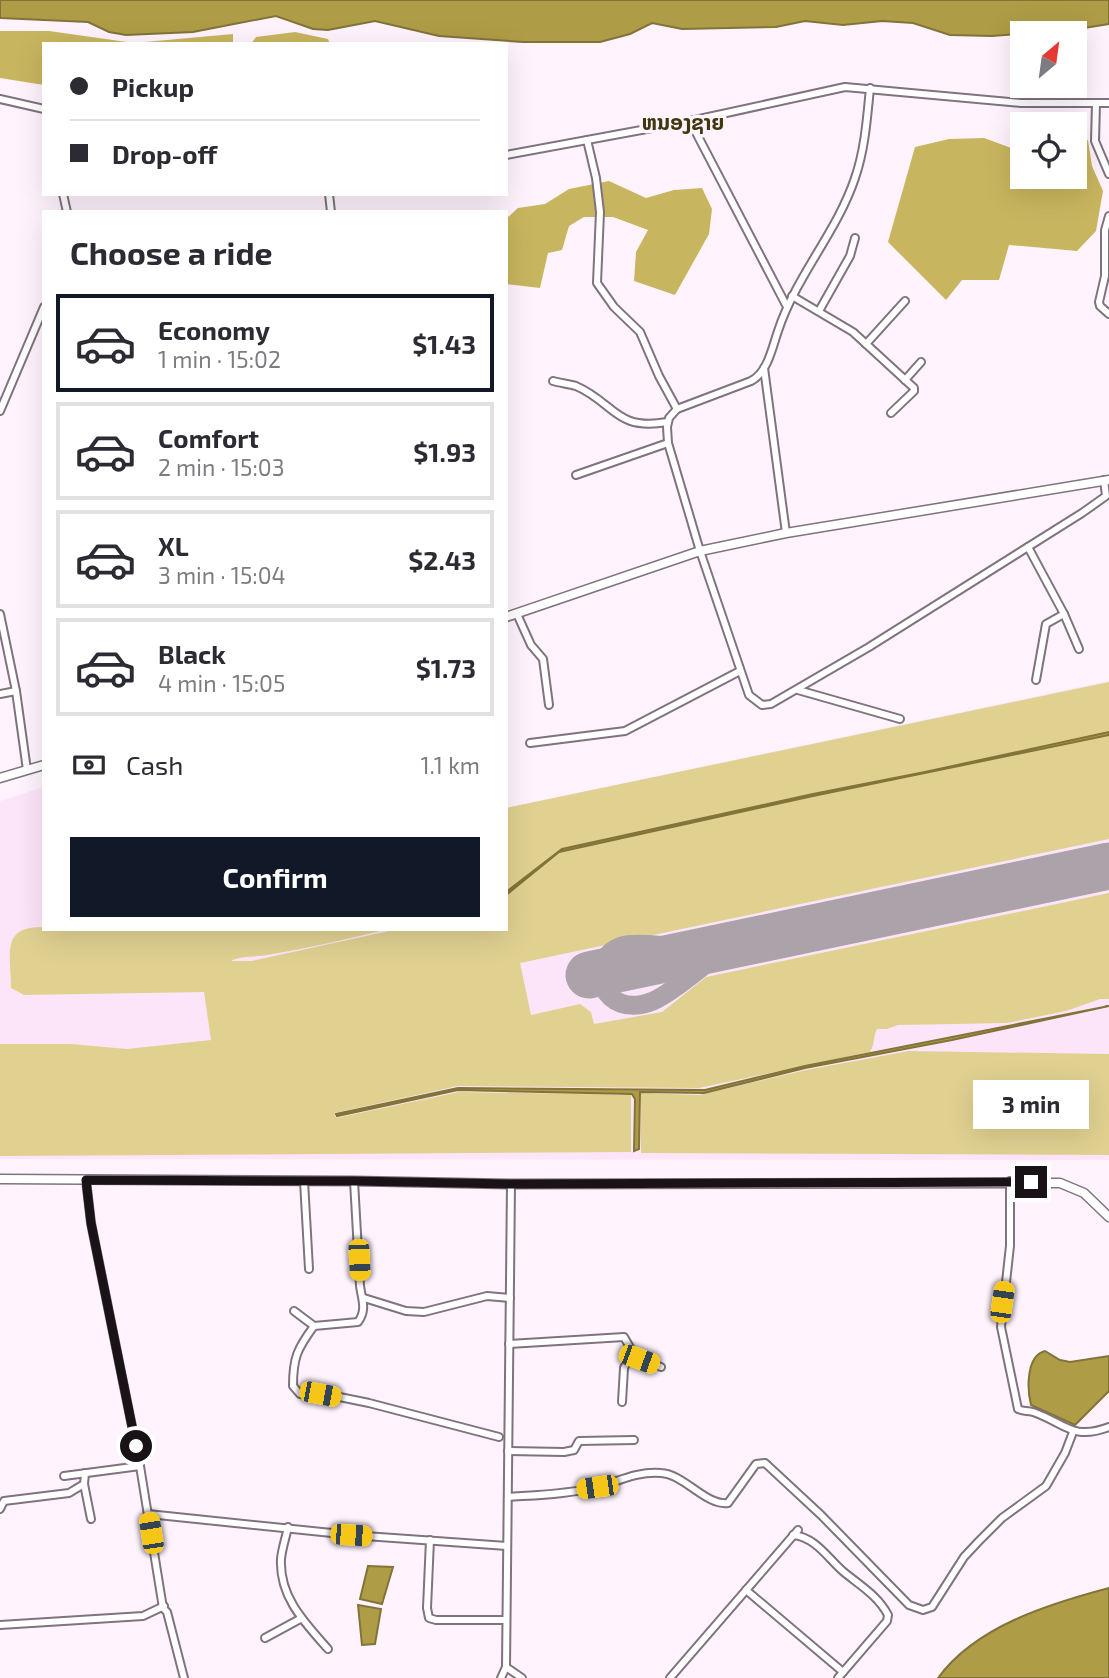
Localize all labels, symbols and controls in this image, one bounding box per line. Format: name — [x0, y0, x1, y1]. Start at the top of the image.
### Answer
north arrow — [1010, 21, 1087, 98]
map controls — [1010, 21, 1087, 189]
text: Pickup — [112, 71, 194, 102]
district label: ຫນອງຊາຍ — [642, 109, 724, 134]
button: locate — [1010, 112, 1087, 189]
text: Drop-off — [112, 138, 217, 169]
text: Choose a ride — [70, 233, 273, 271]
icon: car — [74, 312, 137, 375]
text: Economy — [158, 314, 270, 345]
text: $1.43 — [412, 328, 476, 359]
text: 1 min · 15:02 — [158, 345, 281, 373]
icon: car — [74, 420, 137, 483]
text: Comfort — [158, 422, 259, 453]
text: $1.93 — [413, 436, 476, 467]
text: 2 min · 15:03 — [158, 453, 285, 481]
icon: car — [74, 528, 137, 591]
text: XL — [158, 530, 189, 561]
text: $2.43 — [408, 544, 476, 575]
text: 3 min · 15:04 — [158, 561, 286, 589]
icon: car — [74, 636, 137, 699]
text: Black — [158, 638, 226, 669]
text: $1.73 — [416, 652, 476, 683]
text: 4 min · 15:05 — [158, 669, 285, 697]
icon: cash — [70, 746, 108, 784]
text: Cash — [126, 749, 183, 780]
text: 1.1 km — [420, 751, 480, 779]
button: Confirm — [70, 837, 480, 917]
callout: 3 min — [973, 1080, 1089, 1130]
text: 3 min — [1002, 1090, 1060, 1118]
route end — [1015, 1166, 1047, 1198]
car — [348, 1238, 371, 1282]
car — [989, 1280, 1016, 1324]
car — [616, 1342, 663, 1376]
car — [298, 1380, 343, 1408]
route start — [120, 1430, 152, 1462]
car — [575, 1474, 620, 1500]
car — [138, 1511, 165, 1555]
car — [330, 1523, 373, 1547]

